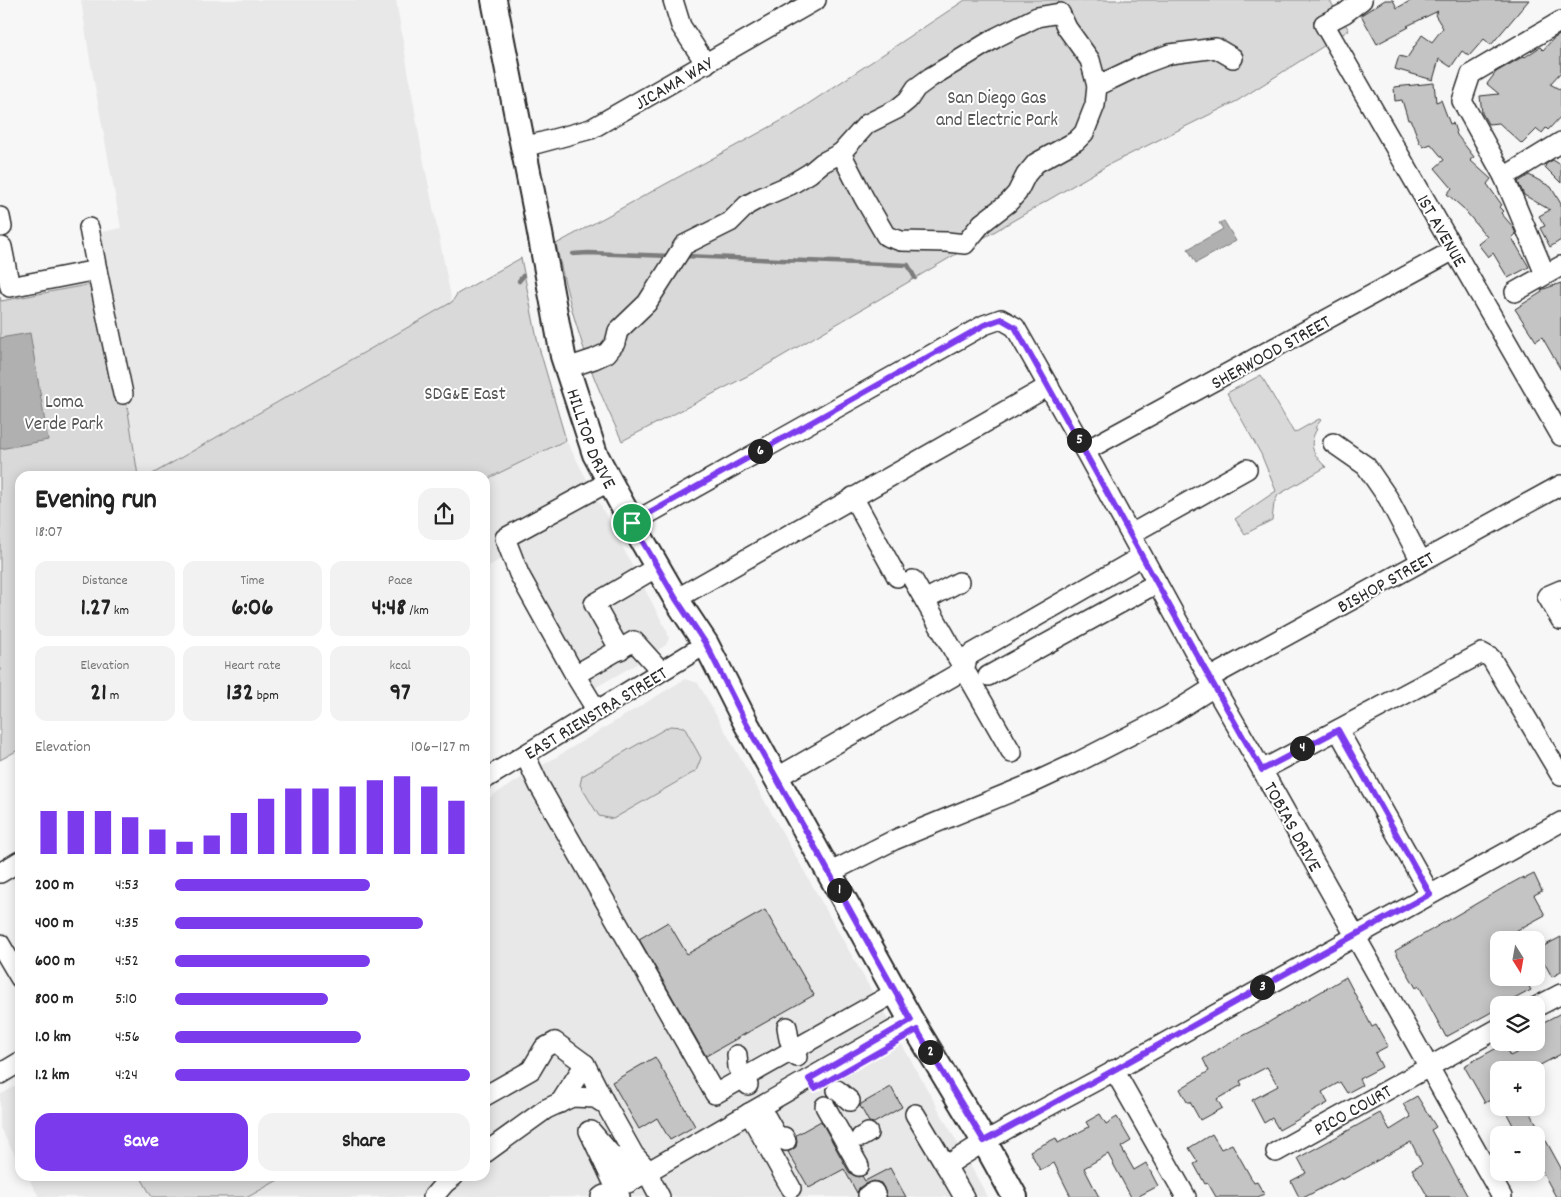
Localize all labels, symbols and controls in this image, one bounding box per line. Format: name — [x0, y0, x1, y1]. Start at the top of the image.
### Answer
street label: JICAMA WAY — [630, 51, 720, 118]
park label: San Diego Gas and Electric Park — [936, 86, 1058, 135]
street label: 1ST AVENUE — [1408, 190, 1472, 273]
street label: SHERWOOD STREET — [1207, 310, 1337, 398]
park label: SDG&E East — [424, 382, 506, 409]
street label: HILLTOP DRIVE — [558, 386, 621, 495]
park label: Loma Verde Park — [25, 390, 103, 439]
pin: 5 — [1066, 428, 1092, 452]
text: 5 — [1076, 430, 1083, 450]
pin: 6 — [748, 438, 772, 464]
text: 6 — [757, 441, 764, 461]
text: Evening run — [35, 482, 157, 522]
button: share — [418, 488, 470, 540]
pin — [611, 502, 653, 544]
icon: arrive — [618, 509, 646, 537]
text: 18:07 — [35, 521, 62, 544]
street label: BISHOP STREET — [1333, 546, 1440, 622]
text: Distance — [82, 571, 128, 591]
text: Time — [241, 571, 264, 591]
text: Pace — [388, 571, 413, 591]
text: 1.27 — [80, 591, 111, 627]
text: 6:06 — [231, 591, 274, 627]
text: 4:48 — [371, 591, 406, 627]
text: km — [111, 601, 129, 621]
text: /km — [406, 601, 429, 621]
text: Elevation — [80, 656, 129, 676]
text: Heart rate — [224, 656, 281, 676]
text: kcal — [390, 656, 411, 676]
street label: EAST RIENSTRA STREET — [520, 661, 674, 768]
text: 21 — [90, 676, 107, 712]
text: 132 — [226, 676, 254, 712]
text: 97 — [390, 676, 411, 712]
text: m — [107, 686, 119, 706]
text: bpm — [254, 686, 279, 706]
text: Elevation — [35, 736, 91, 759]
text: 106–127 m — [411, 736, 470, 759]
pin: 4 — [1290, 736, 1314, 760]
text: 4 — [1300, 738, 1305, 758]
street label: TOBIAS DRIVE — [1255, 778, 1327, 878]
text: 200 m — [35, 874, 74, 897]
text: 4:53 — [115, 874, 139, 897]
pin: 1 — [826, 878, 852, 902]
text: 1 — [838, 880, 841, 900]
text: 400 m — [35, 912, 74, 935]
text: 4:35 — [115, 912, 139, 935]
north arrow — [1490, 931, 1545, 986]
map controls — [1490, 931, 1545, 1181]
text: 600 m — [35, 950, 75, 973]
text: 4:52 — [115, 950, 139, 973]
pin: 3 — [1250, 974, 1274, 1000]
text: 3 — [1259, 977, 1266, 997]
text: 800 m — [35, 988, 74, 1011]
text: 5:10 — [115, 988, 137, 1011]
button: layers — [1490, 996, 1545, 1051]
text: 1.0 km — [35, 1026, 71, 1049]
text: 4:56 — [115, 1026, 140, 1049]
pin: 2 — [918, 1040, 942, 1064]
text: 2 — [927, 1042, 934, 1062]
button: + — [1490, 1061, 1545, 1116]
text: 1.2 km — [35, 1064, 69, 1087]
text: 4:24 — [115, 1064, 138, 1087]
street label: PICO COURT — [1310, 1079, 1398, 1145]
button: Save — [35, 1113, 248, 1171]
button: Share — [258, 1113, 470, 1171]
button: − — [1490, 1126, 1545, 1181]

